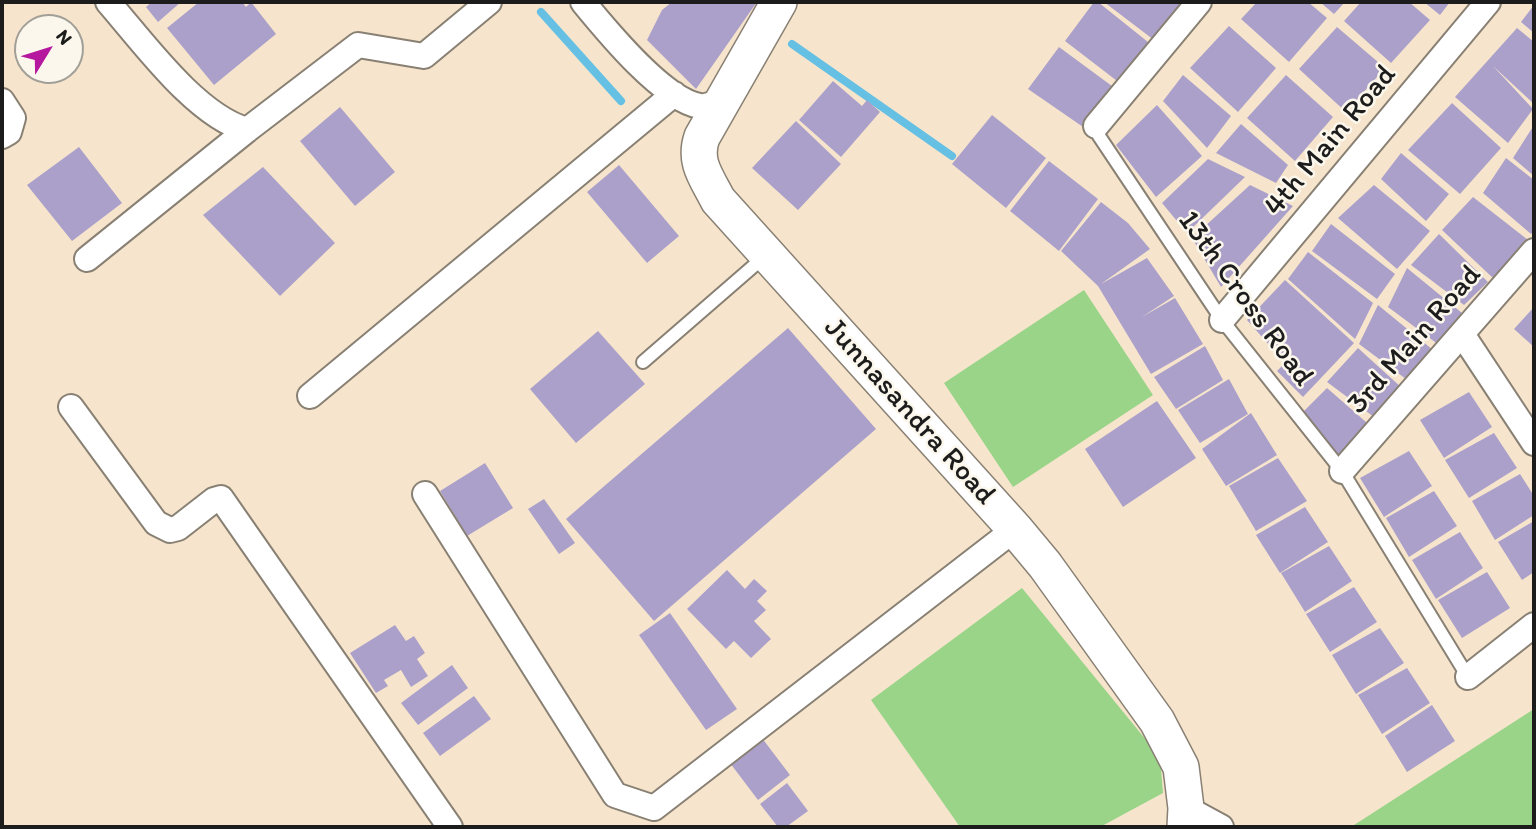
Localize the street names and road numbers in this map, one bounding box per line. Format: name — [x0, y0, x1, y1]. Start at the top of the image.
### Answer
street label: 4th Main Road — [1257, 58, 1405, 224]
street label: 13th Cross Road — [1169, 204, 1321, 394]
street label: 3rd Main Road — [1340, 258, 1490, 422]
street label: Junnasandra Road — [815, 311, 1003, 513]

